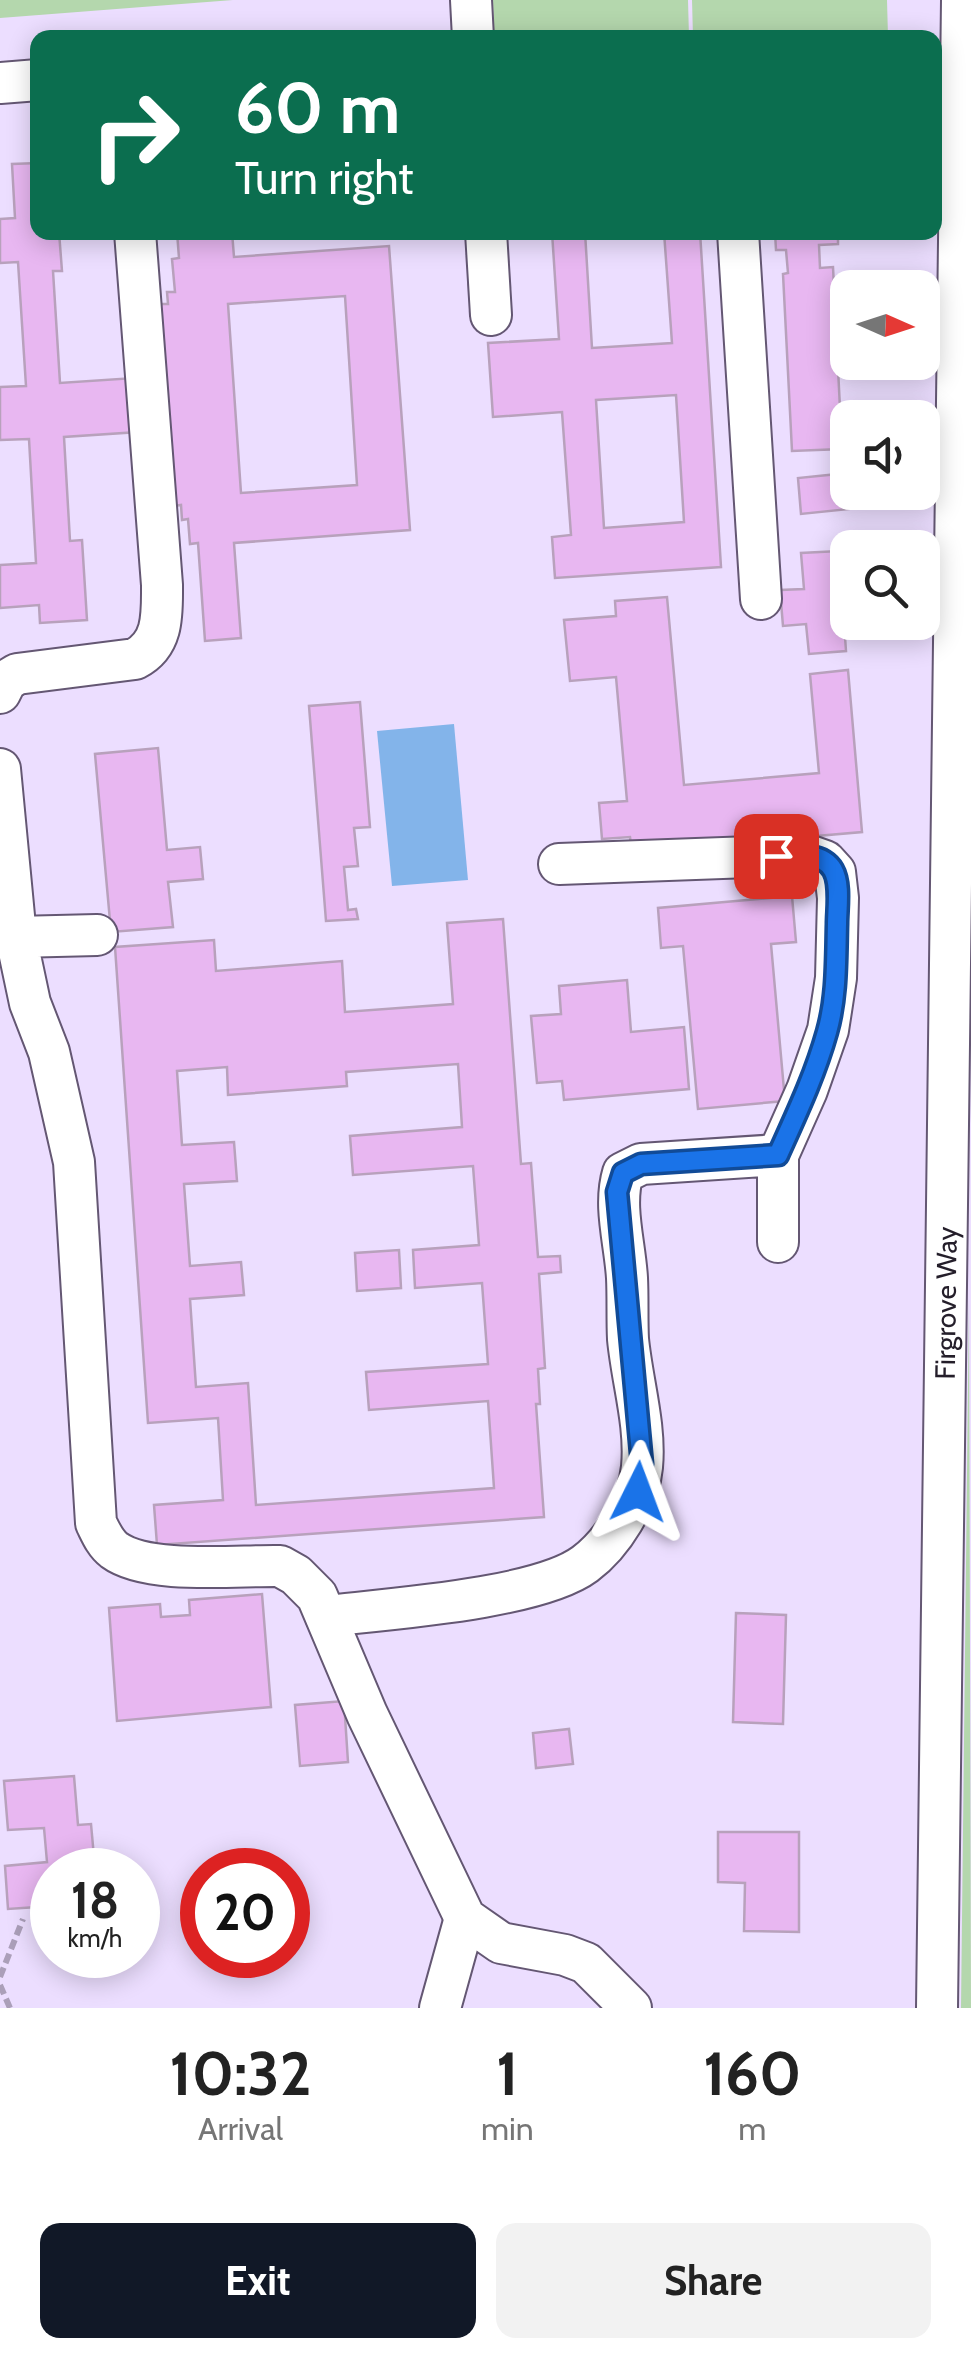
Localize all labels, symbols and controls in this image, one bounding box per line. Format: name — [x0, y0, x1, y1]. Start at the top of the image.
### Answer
text: 60 m — [235, 65, 400, 151]
icon: right — [70, 70, 200, 200]
text: Turn right — [235, 151, 414, 205]
north arrow — [830, 270, 940, 380]
map controls — [830, 270, 940, 640]
button: sound — [830, 400, 940, 510]
button: search — [830, 530, 940, 640]
pin — [734, 814, 819, 899]
icon: arrive — [749, 829, 804, 884]
street label: Firgrove Way — [928, 1226, 964, 1380]
position arrow — [586, 1440, 690, 1544]
speed limit sign: 20 — [180, 1848, 310, 1978]
text: 18 — [71, 1870, 119, 1931]
text: km/h — [68, 1923, 122, 1953]
text: 10:32 — [170, 2037, 311, 2110]
text: 1 — [496, 2037, 518, 2110]
text: 160 — [703, 2037, 801, 2110]
text: Arrival — [198, 2109, 283, 2148]
text: min — [481, 2109, 534, 2148]
text: m — [738, 2109, 766, 2148]
button: Exit — [40, 2223, 476, 2338]
button: Share — [496, 2223, 931, 2338]

